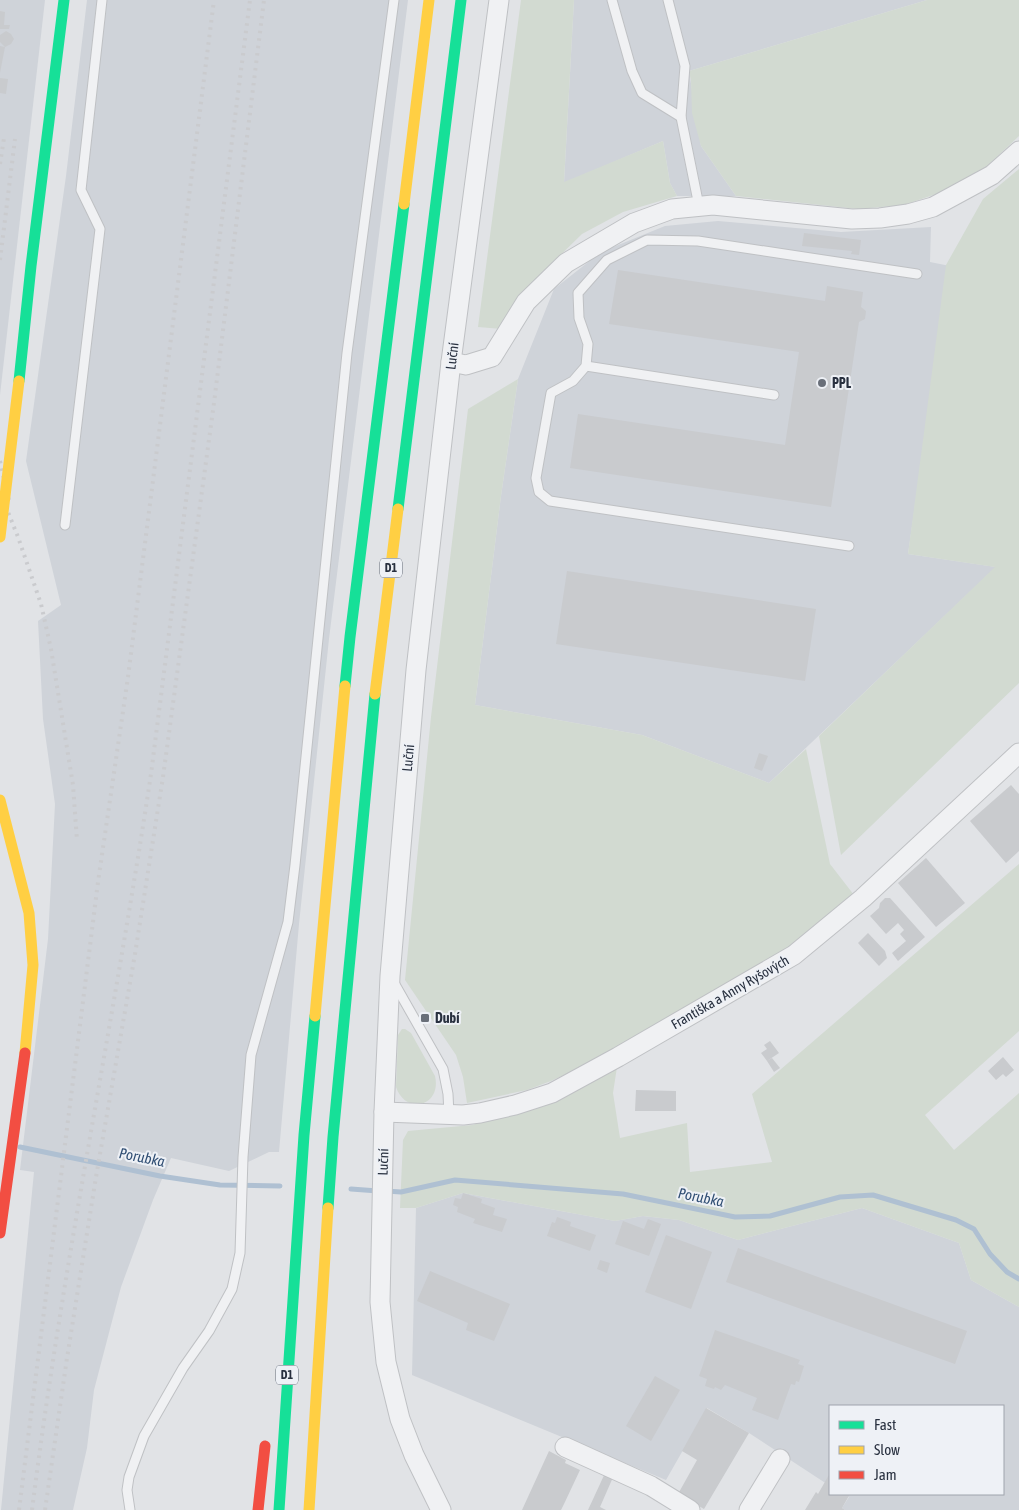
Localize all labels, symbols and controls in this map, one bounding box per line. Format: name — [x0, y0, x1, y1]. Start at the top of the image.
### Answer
street label: Luční — [442, 341, 462, 371]
place label: PPL — [832, 375, 852, 391]
marker: PPL — [816, 377, 828, 389]
road number: D1 — [380, 558, 402, 578]
street label: Luční — [399, 744, 417, 772]
street label: Františka a Anny Ryšových — [668, 952, 792, 1032]
place label: Dubí — [435, 1010, 460, 1026]
marker: Dubí — [419, 1012, 431, 1024]
water label: Porubka — [118, 1144, 166, 1170]
street label: Luční — [375, 1148, 391, 1176]
water label: Porubka — [677, 1184, 725, 1210]
road number: D1 — [276, 1366, 298, 1384]
legend — [829, 1405, 1004, 1495]
text: Fast — [874, 1416, 896, 1433]
text: Slow — [874, 1441, 900, 1458]
text: Jam — [874, 1466, 897, 1483]

